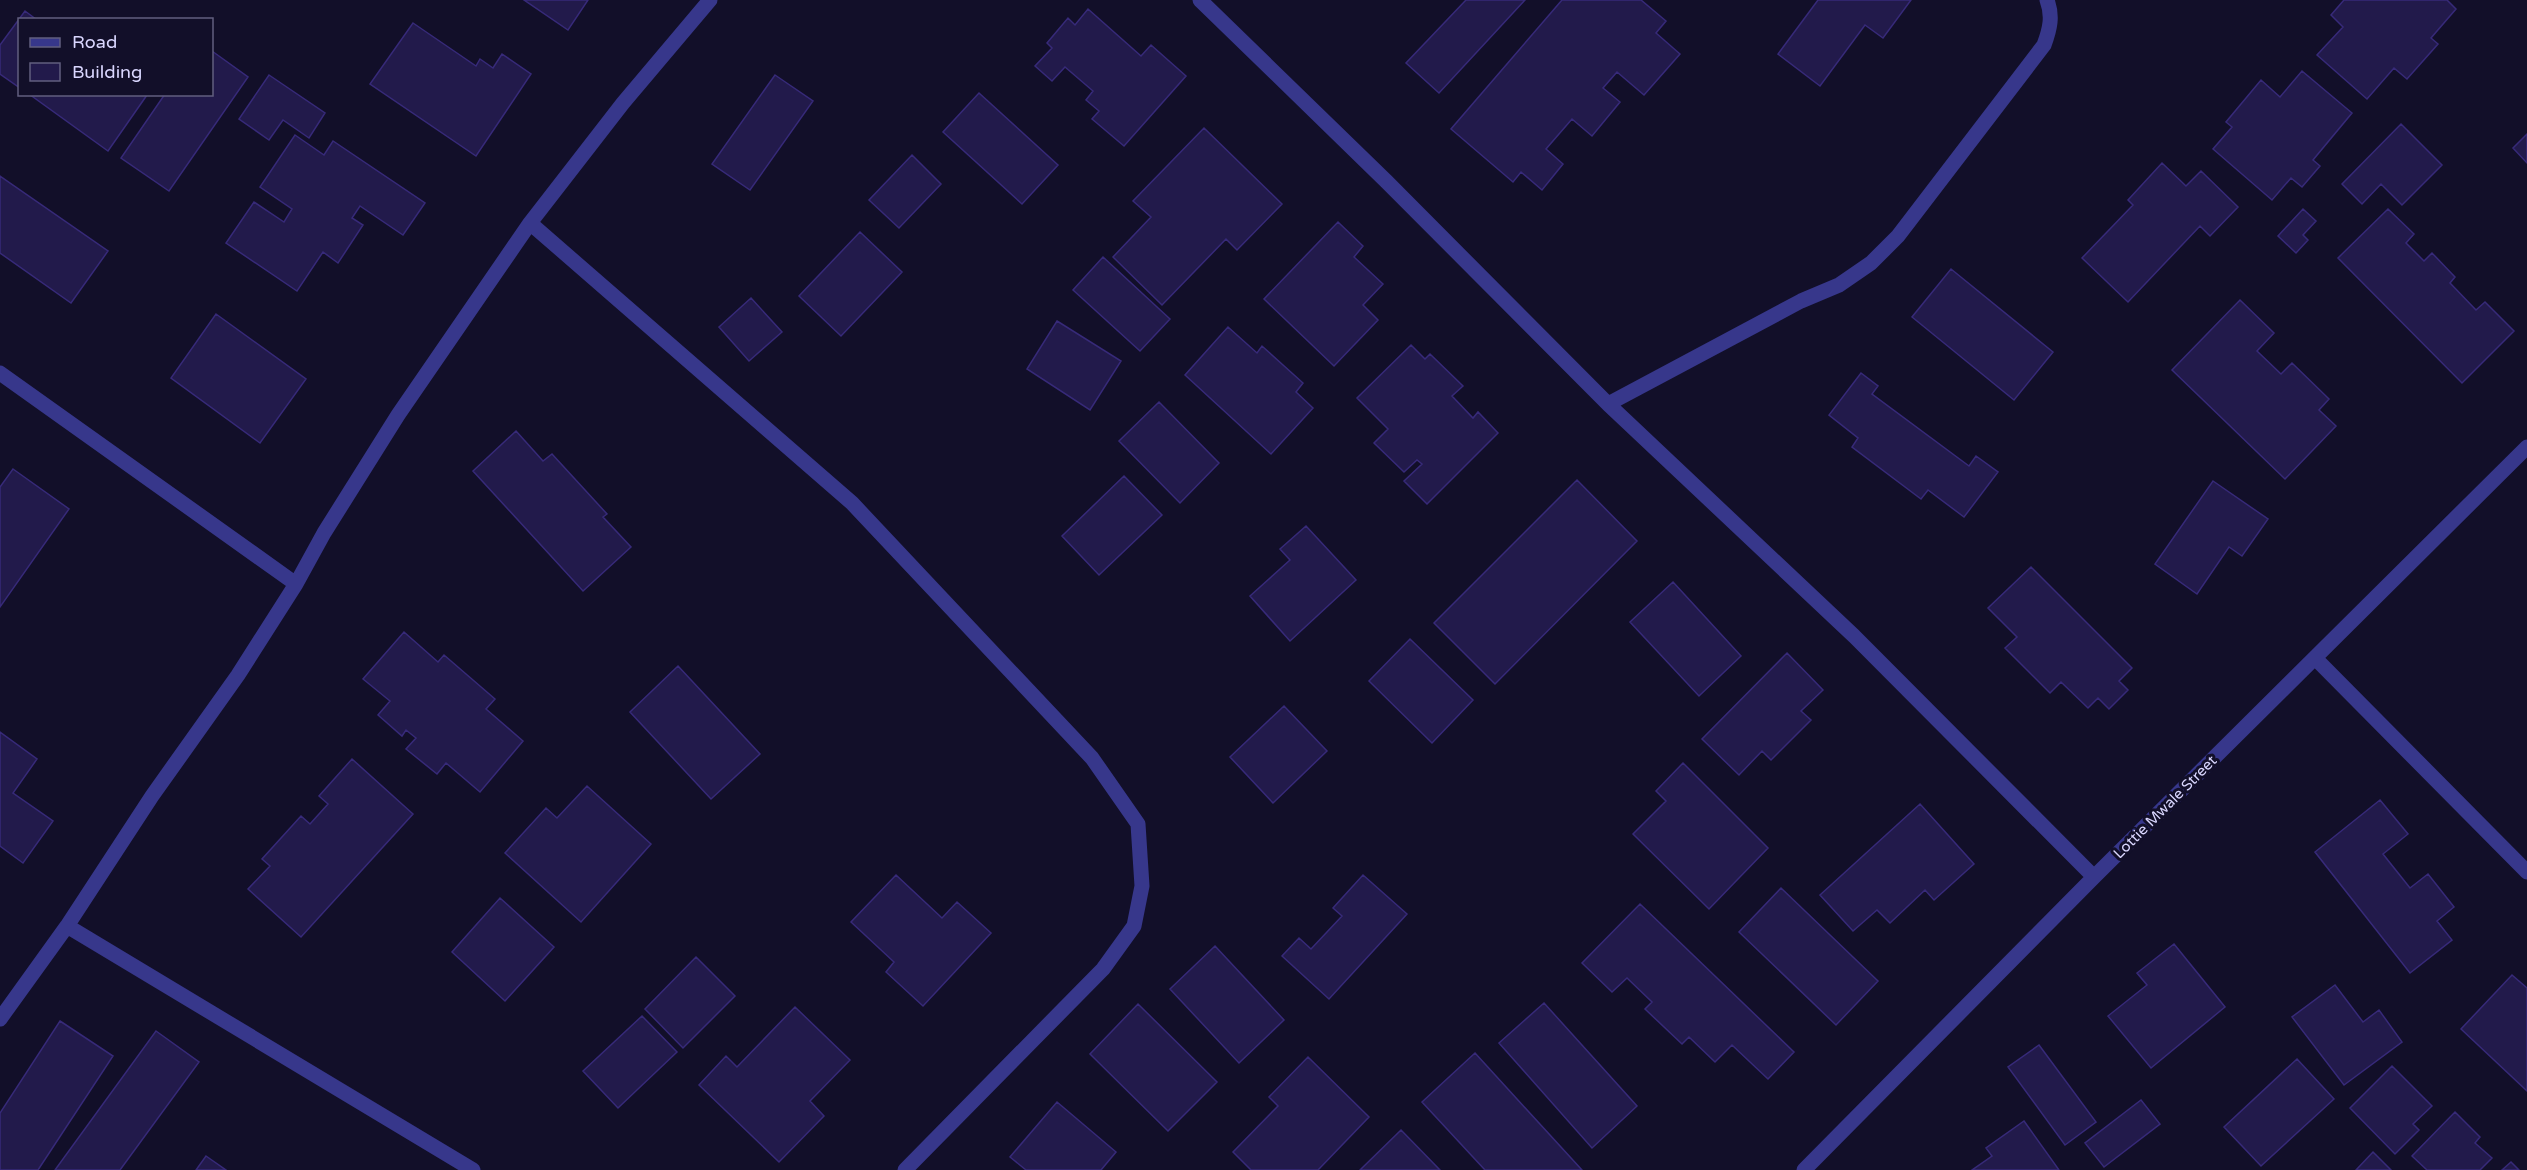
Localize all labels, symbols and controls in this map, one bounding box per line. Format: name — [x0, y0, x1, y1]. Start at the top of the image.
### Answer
legend — [18, 18, 213, 96]
text: Road — [72, 31, 117, 53]
text: Building — [72, 61, 142, 83]
street label: Lottie Mwale Street — [2110, 751, 2221, 862]

